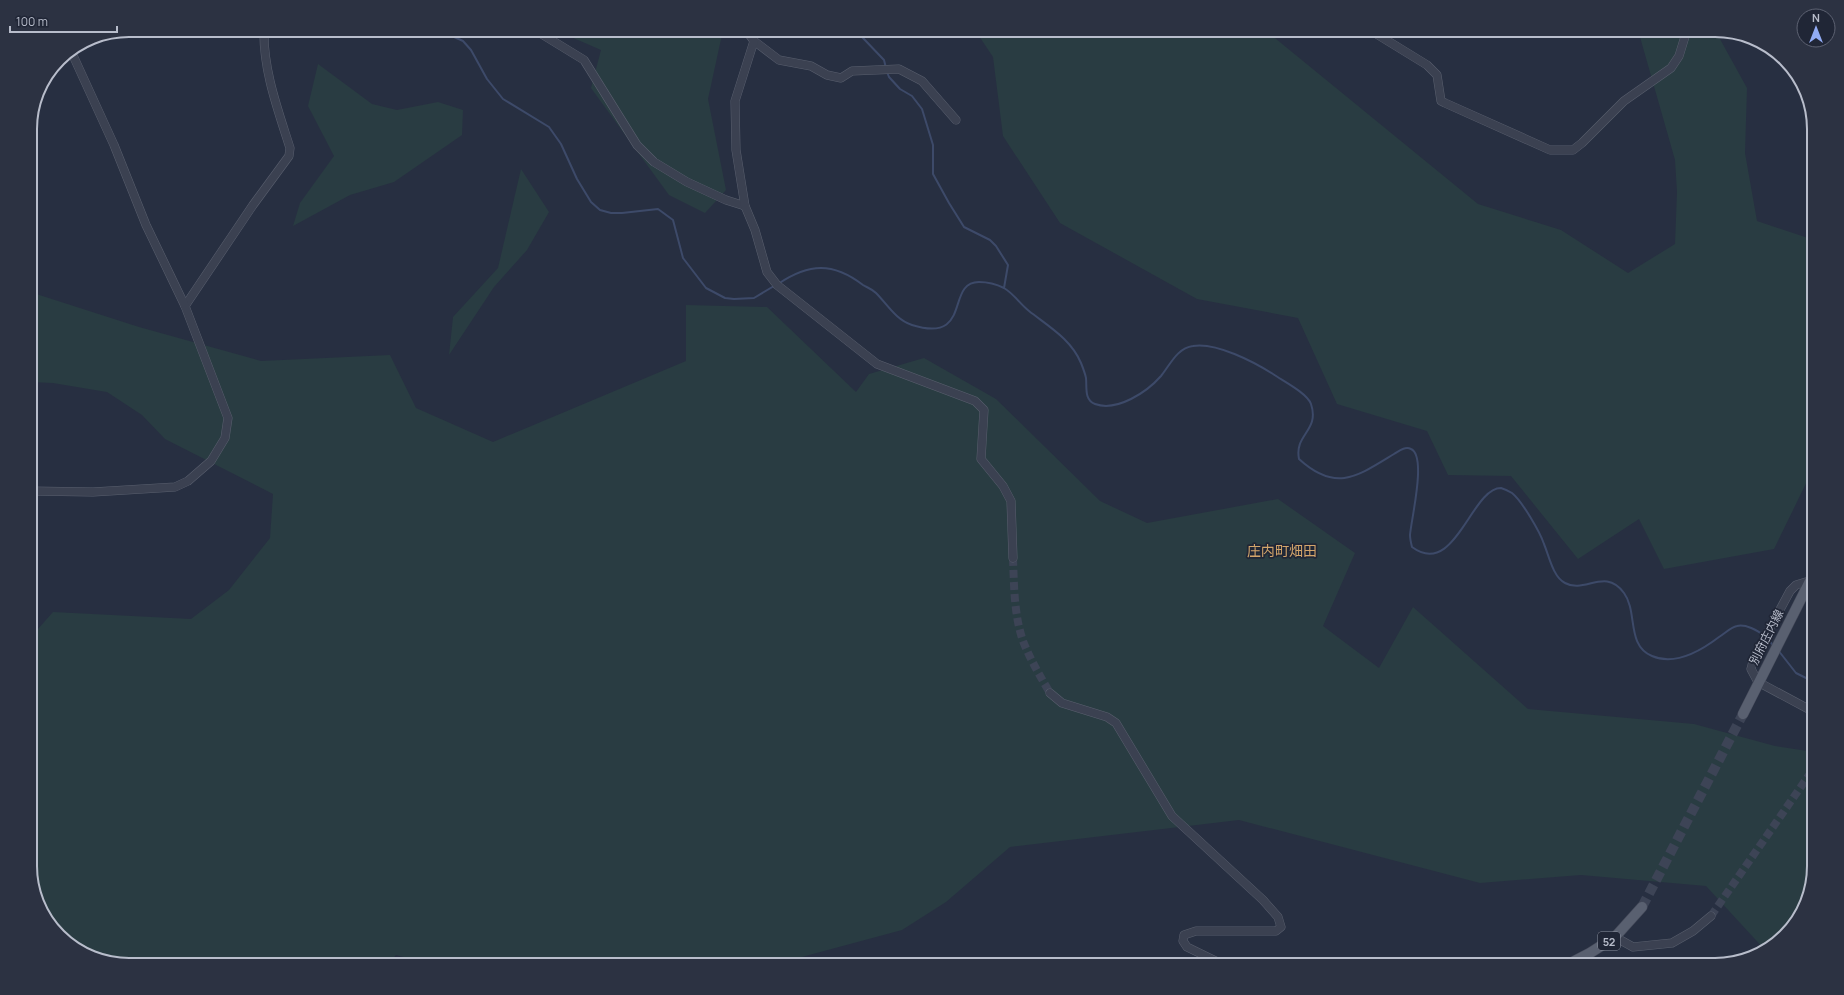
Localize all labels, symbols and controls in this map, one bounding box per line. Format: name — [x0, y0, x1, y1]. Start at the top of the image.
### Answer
scale bar — [10, 8, 117, 34]
north arrow — [1796, 8, 1836, 48]
text: N — [1812, 10, 1820, 25]
text: 100 m — [16, 13, 48, 30]
district label: 庄内町畑田 — [1247, 541, 1317, 560]
street label: 別府庄内線 — [1745, 606, 1787, 668]
road number: 52 — [1598, 932, 1620, 950]

